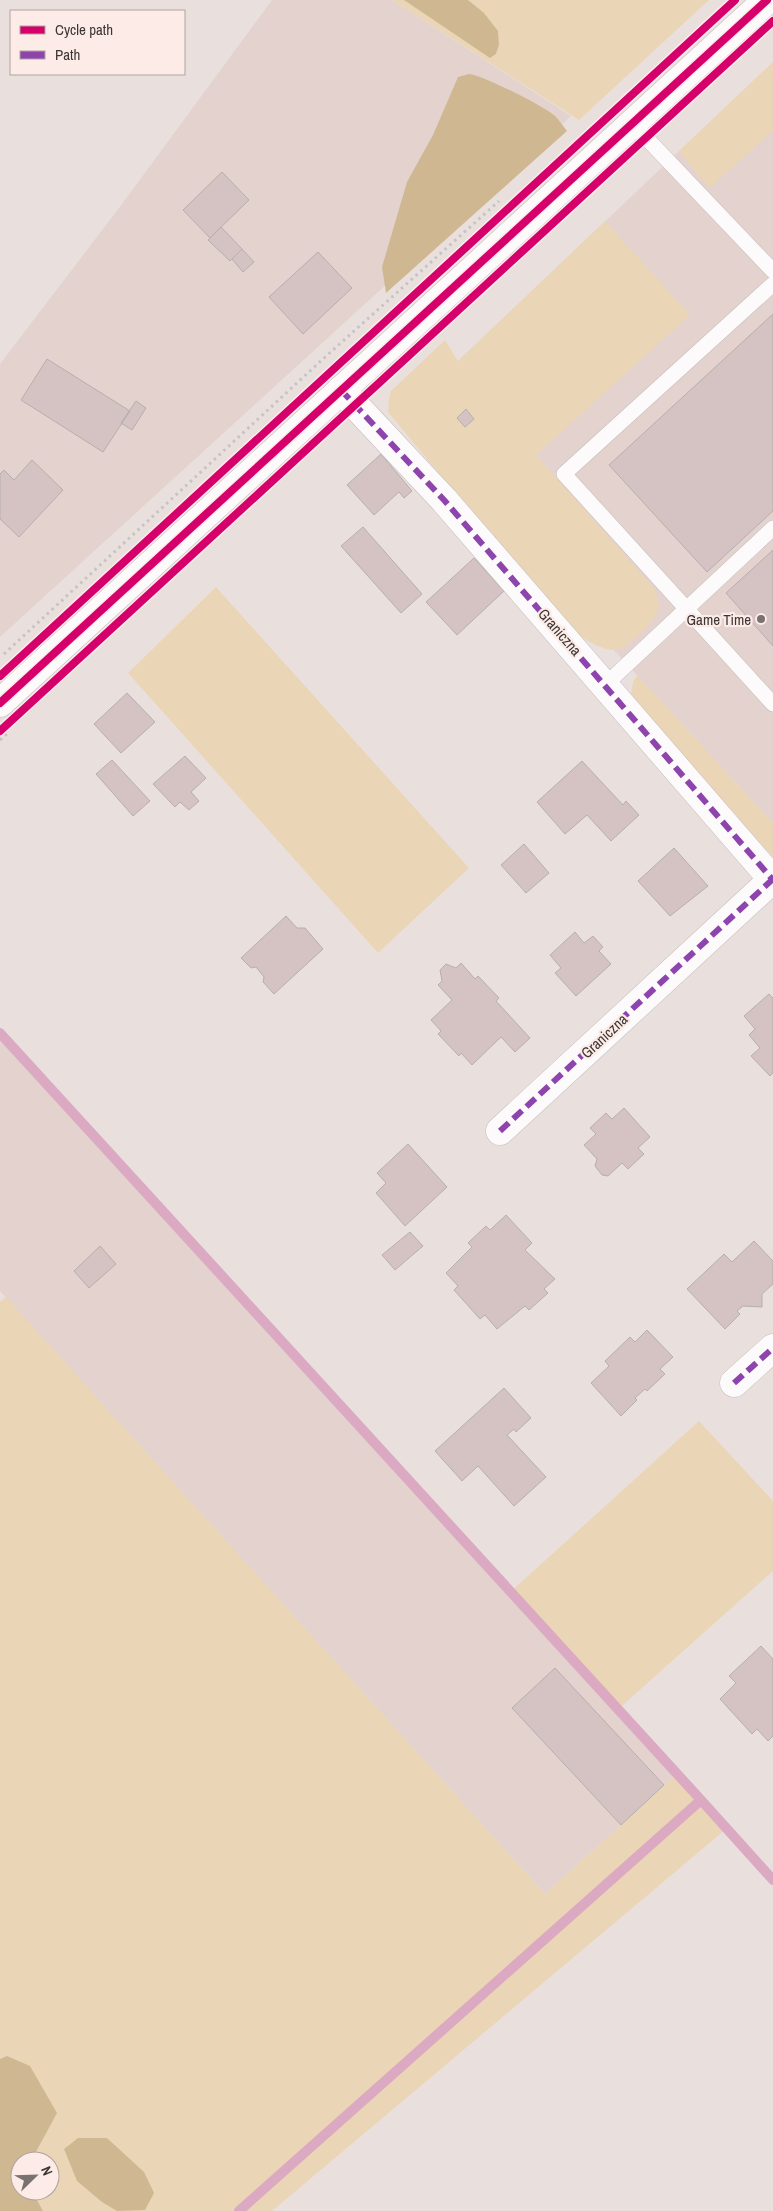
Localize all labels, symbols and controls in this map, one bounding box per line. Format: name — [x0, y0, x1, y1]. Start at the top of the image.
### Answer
legend — [10, 10, 185, 75]
text: Cycle path — [55, 19, 113, 40]
text: Path — [55, 44, 80, 65]
street label: Graniczna — [533, 604, 587, 660]
place label: Game Time — [687, 609, 751, 630]
marker: Game Time — [755, 613, 767, 625]
street label: Graniczna — [576, 1009, 632, 1063]
north arrow — [10, 2151, 60, 2201]
text: N — [37, 2164, 57, 2178]

